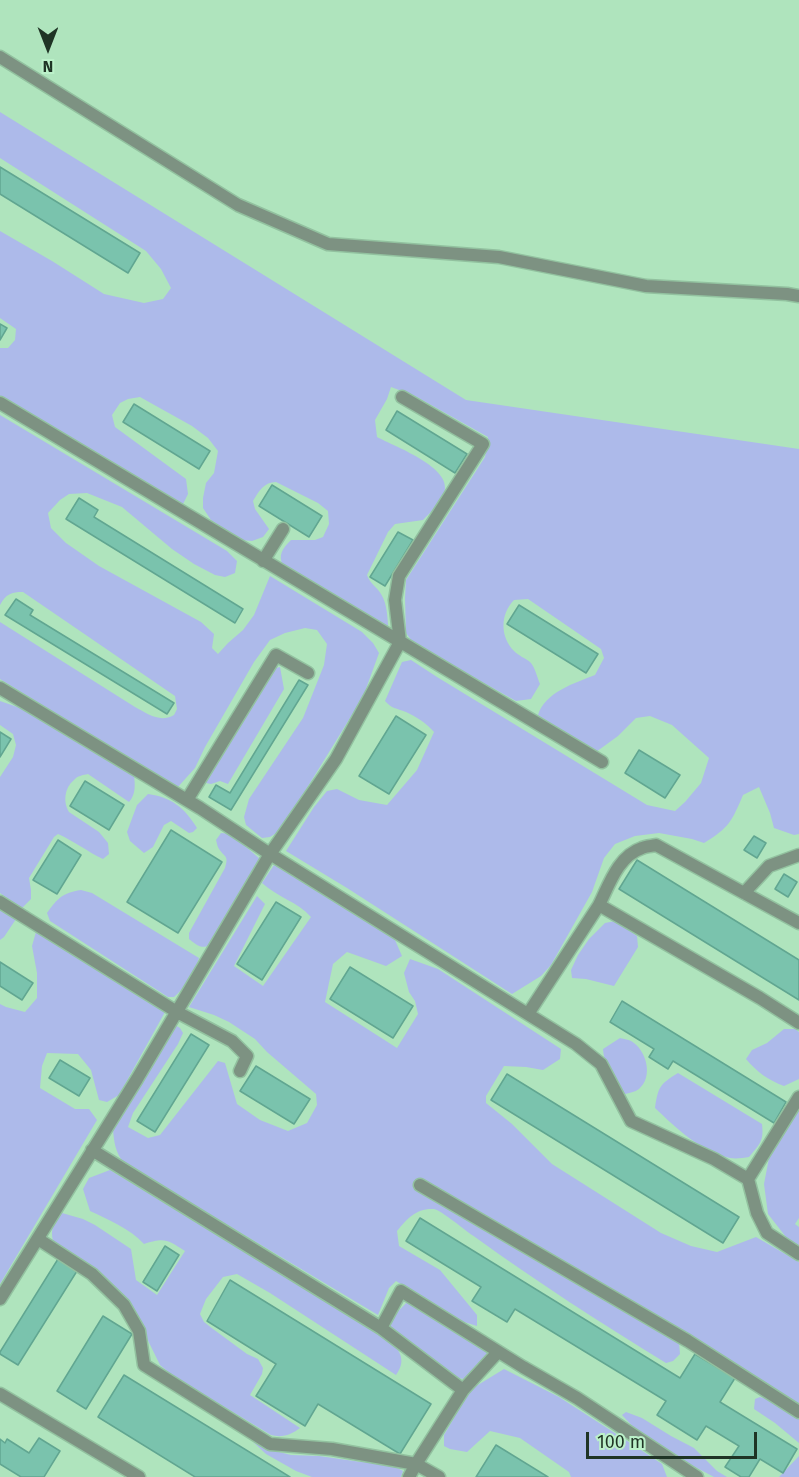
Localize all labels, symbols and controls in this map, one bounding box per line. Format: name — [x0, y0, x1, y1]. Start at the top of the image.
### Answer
north arrow — [18, 18, 78, 78]
text: N — [43, 57, 53, 76]
scale bar — [589, 1420, 760, 1458]
text: 100 m — [597, 1431, 645, 1453]

